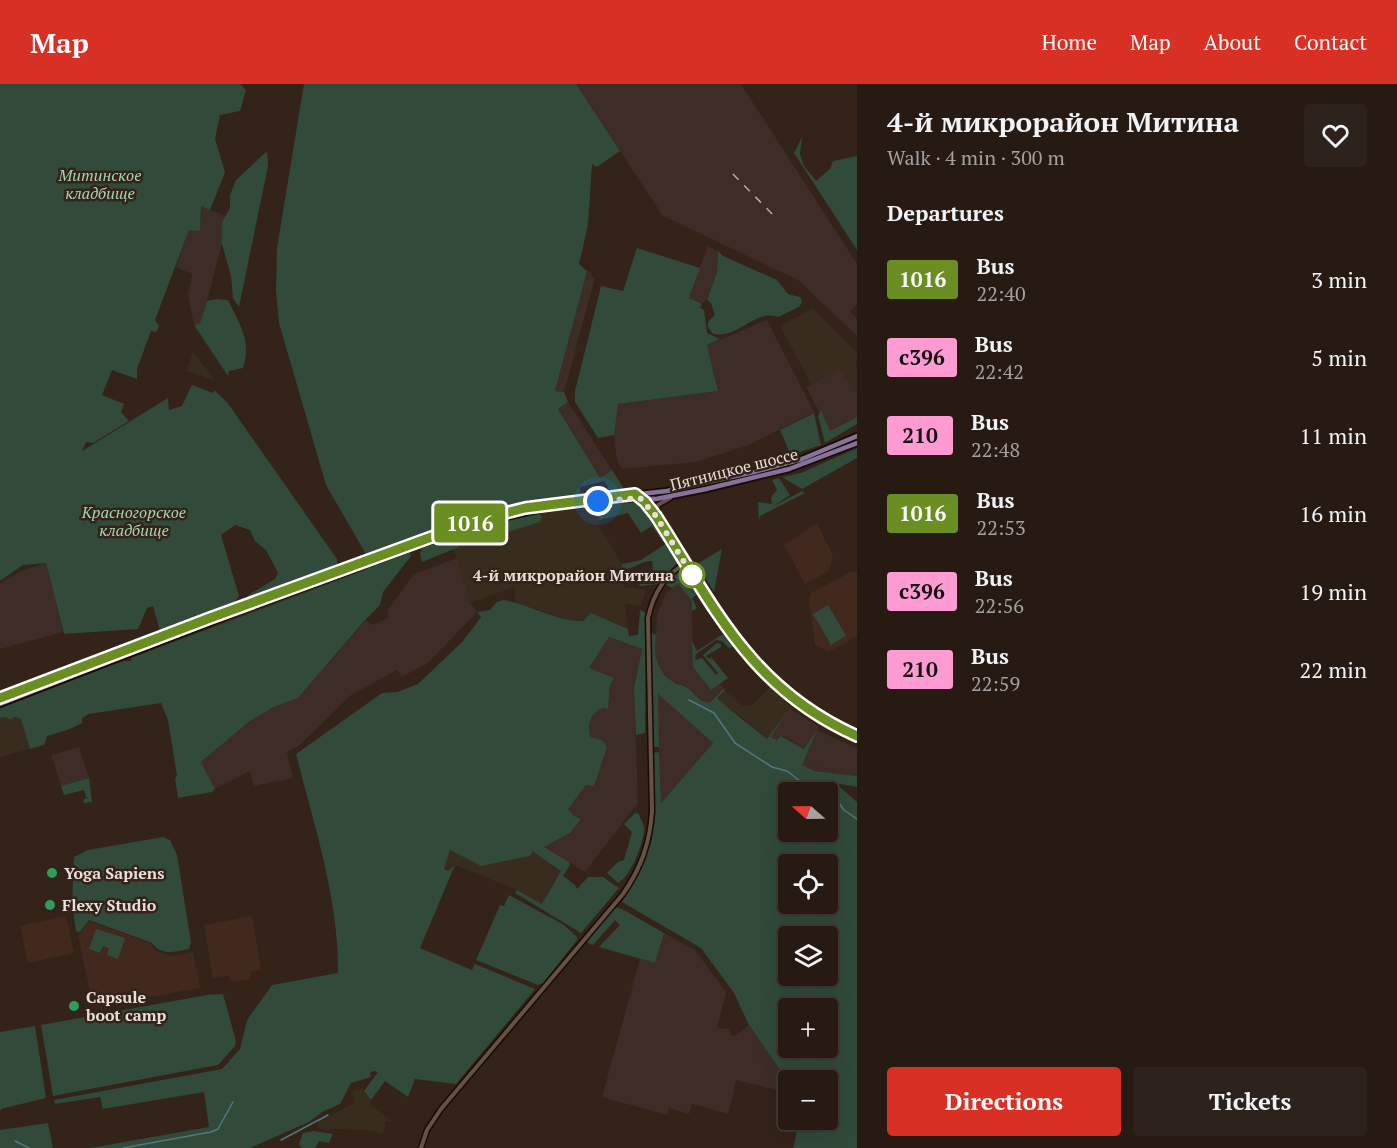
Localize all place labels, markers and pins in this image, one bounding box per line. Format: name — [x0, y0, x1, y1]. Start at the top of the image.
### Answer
marker: 4-й микрорайон Митина — [679, 562, 705, 588]
place label: 4-й микрорайон Митина — [473, 564, 674, 586]
place label: Yoga Sapiens — [64, 862, 164, 884]
marker: Yoga Sapiens — [45, 866, 59, 880]
place label: Flexy Studio — [62, 894, 157, 916]
marker: Flexy Studio — [43, 898, 57, 912]
place label: Capsule boot camp — [85, 986, 166, 1026]
marker: Capsule boot camp — [67, 999, 81, 1013]

